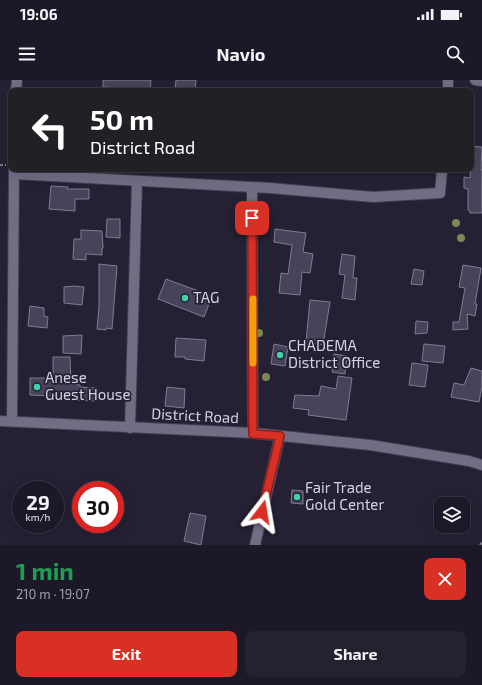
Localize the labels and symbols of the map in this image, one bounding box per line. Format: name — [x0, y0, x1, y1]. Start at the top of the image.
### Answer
pin — [235, 201, 269, 235]
place label: TAG — [193, 288, 220, 306]
marker: TAG — [180, 293, 190, 303]
place label: CHADEMA District Office — [288, 336, 380, 371]
marker: CHADEMA District Office — [275, 350, 285, 360]
place label: Anese Guest House — [45, 368, 130, 403]
marker: Anese Guest House — [32, 382, 42, 392]
street label: District Road — [151, 404, 239, 426]
place label: Fair Trade Gold Center — [305, 478, 384, 513]
speed limit sign: 30 — [72, 481, 124, 533]
position arrow — [241, 491, 283, 533]
marker: Fair Trade Gold Center — [292, 492, 302, 502]

